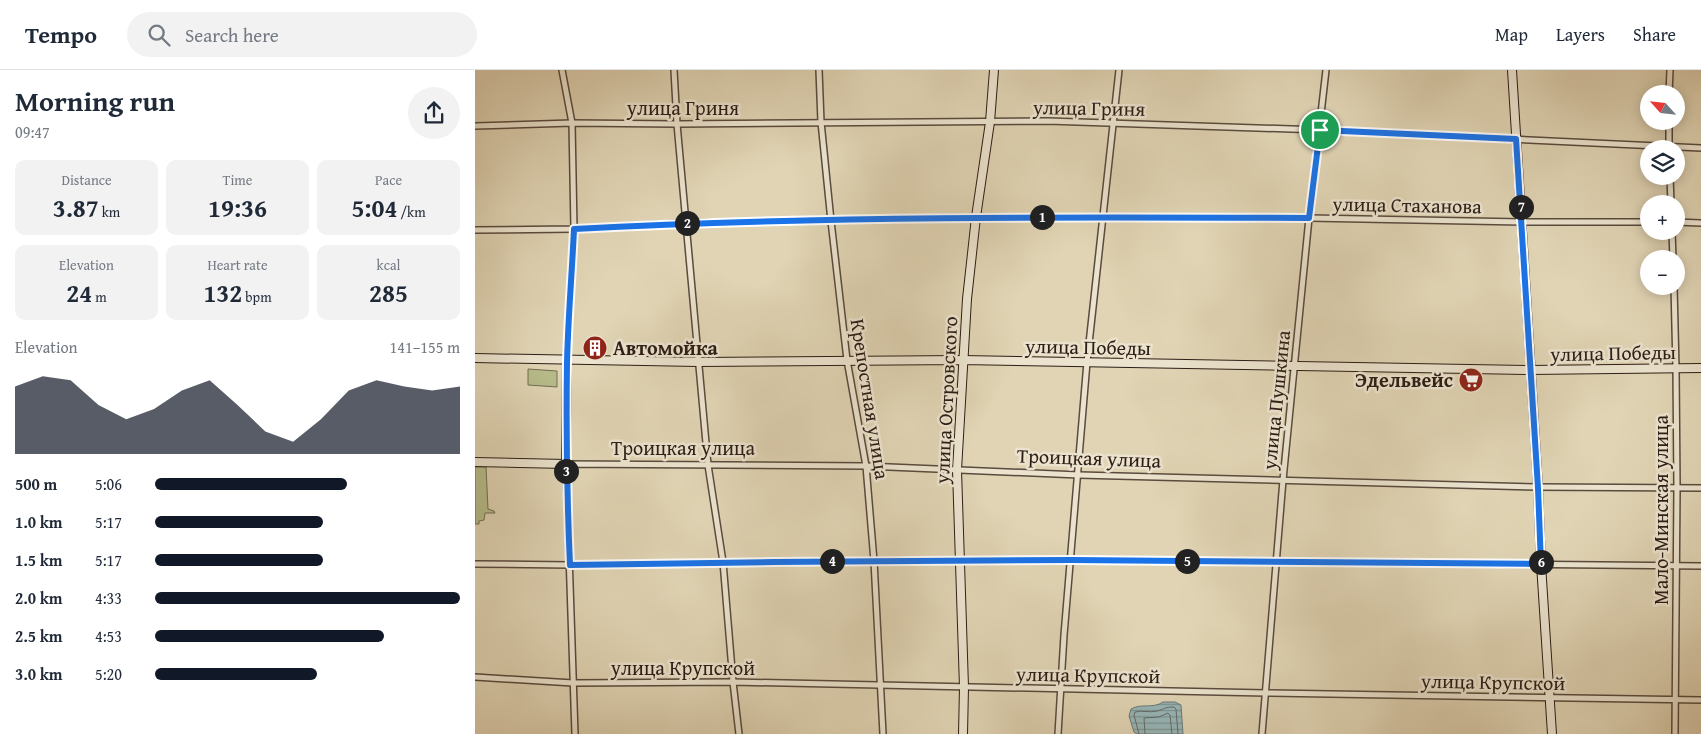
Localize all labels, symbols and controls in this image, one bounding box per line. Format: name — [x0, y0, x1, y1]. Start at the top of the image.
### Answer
search box — [127, 12, 477, 57]
text: Tempo — [25, 17, 97, 52]
icon: search — [145, 21, 173, 49]
text: Search here — [185, 21, 279, 49]
text: Map — [1495, 21, 1528, 48]
text: Layers — [1556, 21, 1605, 48]
text: Share — [1633, 21, 1676, 48]
text: Morning run — [15, 80, 175, 121]
north arrow — [1640, 85, 1685, 130]
map controls — [1640, 85, 1685, 295]
button: share — [408, 87, 460, 139]
street label: улица Гриня — [1032, 92, 1146, 123]
street label: улица Гриня — [626, 93, 739, 122]
pin — [1299, 109, 1341, 151]
icon: arrive — [1306, 116, 1334, 144]
text: 09:47 — [15, 120, 50, 144]
button: layers — [1640, 140, 1685, 185]
text: Distance — [61, 170, 112, 190]
text: Time — [223, 170, 252, 190]
text: Pace — [375, 170, 402, 190]
street label: улица Стаханова — [1331, 189, 1482, 220]
text: 3.87 — [53, 190, 99, 226]
text: 19:36 — [208, 190, 267, 226]
text: 5:04 — [351, 190, 397, 226]
pin: 7 — [1509, 194, 1533, 220]
button: + — [1640, 195, 1685, 240]
text: 7 — [1518, 197, 1525, 217]
text: km — [99, 202, 120, 222]
text: /km — [397, 202, 426, 222]
pin: 1 — [1029, 204, 1055, 230]
text: 1 — [1039, 207, 1046, 227]
pin: 2 — [675, 210, 699, 236]
text: 2 — [684, 213, 691, 233]
button: − — [1640, 250, 1685, 295]
text: Elevation — [59, 255, 114, 275]
text: Heart rate — [207, 255, 268, 275]
text: kcal — [377, 255, 400, 275]
text: 24 — [66, 275, 92, 311]
text: 132 — [203, 275, 242, 311]
text: 285 — [369, 275, 408, 311]
text: m — [92, 287, 107, 307]
text: bpm — [242, 287, 272, 307]
street label: улица Островского — [927, 315, 964, 486]
street label: Крепостная улица — [843, 317, 898, 482]
street label: улица Пушкина — [1254, 328, 1297, 472]
street label: улица Победы — [1024, 331, 1151, 362]
place label: Автомойка — [613, 333, 718, 362]
text: Elevation — [15, 335, 78, 359]
text: 141–155 m — [390, 335, 460, 359]
building icon: Автомойка — [582, 335, 608, 361]
street label: улица Победы — [1549, 337, 1676, 368]
place label: Эдельвейс — [1355, 365, 1453, 394]
supermarket icon: Эдельвейс — [1458, 367, 1484, 393]
street label: Мало-Минская улица — [1646, 415, 1675, 605]
street label: Троицкая улица — [611, 433, 755, 462]
street label: Троицкая улица — [1017, 440, 1162, 475]
pin: 3 — [553, 458, 579, 484]
text: 3 — [563, 461, 570, 481]
text: 500 m — [15, 472, 57, 496]
text: 5:06 — [95, 472, 122, 496]
text: 1.0 km — [15, 510, 62, 534]
text: 5:17 — [95, 510, 122, 534]
text: 1.5 km — [15, 548, 62, 572]
text: 5:17 — [95, 548, 122, 572]
pin: 4 — [819, 548, 845, 574]
pin: 5 — [1175, 548, 1199, 574]
pin: 6 — [1529, 550, 1553, 574]
text: 4 — [829, 551, 836, 571]
text: 5 — [1184, 551, 1191, 571]
text: 6 — [1538, 552, 1545, 572]
text: 2.0 km — [15, 586, 62, 610]
text: 4:33 — [95, 586, 122, 610]
text: 2.5 km — [15, 624, 62, 648]
text: 4:53 — [95, 624, 122, 648]
street label: улица Крупской — [610, 653, 755, 682]
street label: улица Крупской — [1015, 659, 1161, 690]
text: 3.0 km — [15, 662, 62, 686]
text: 5:20 — [95, 662, 122, 686]
street label: улица Крупской — [1420, 666, 1566, 697]

